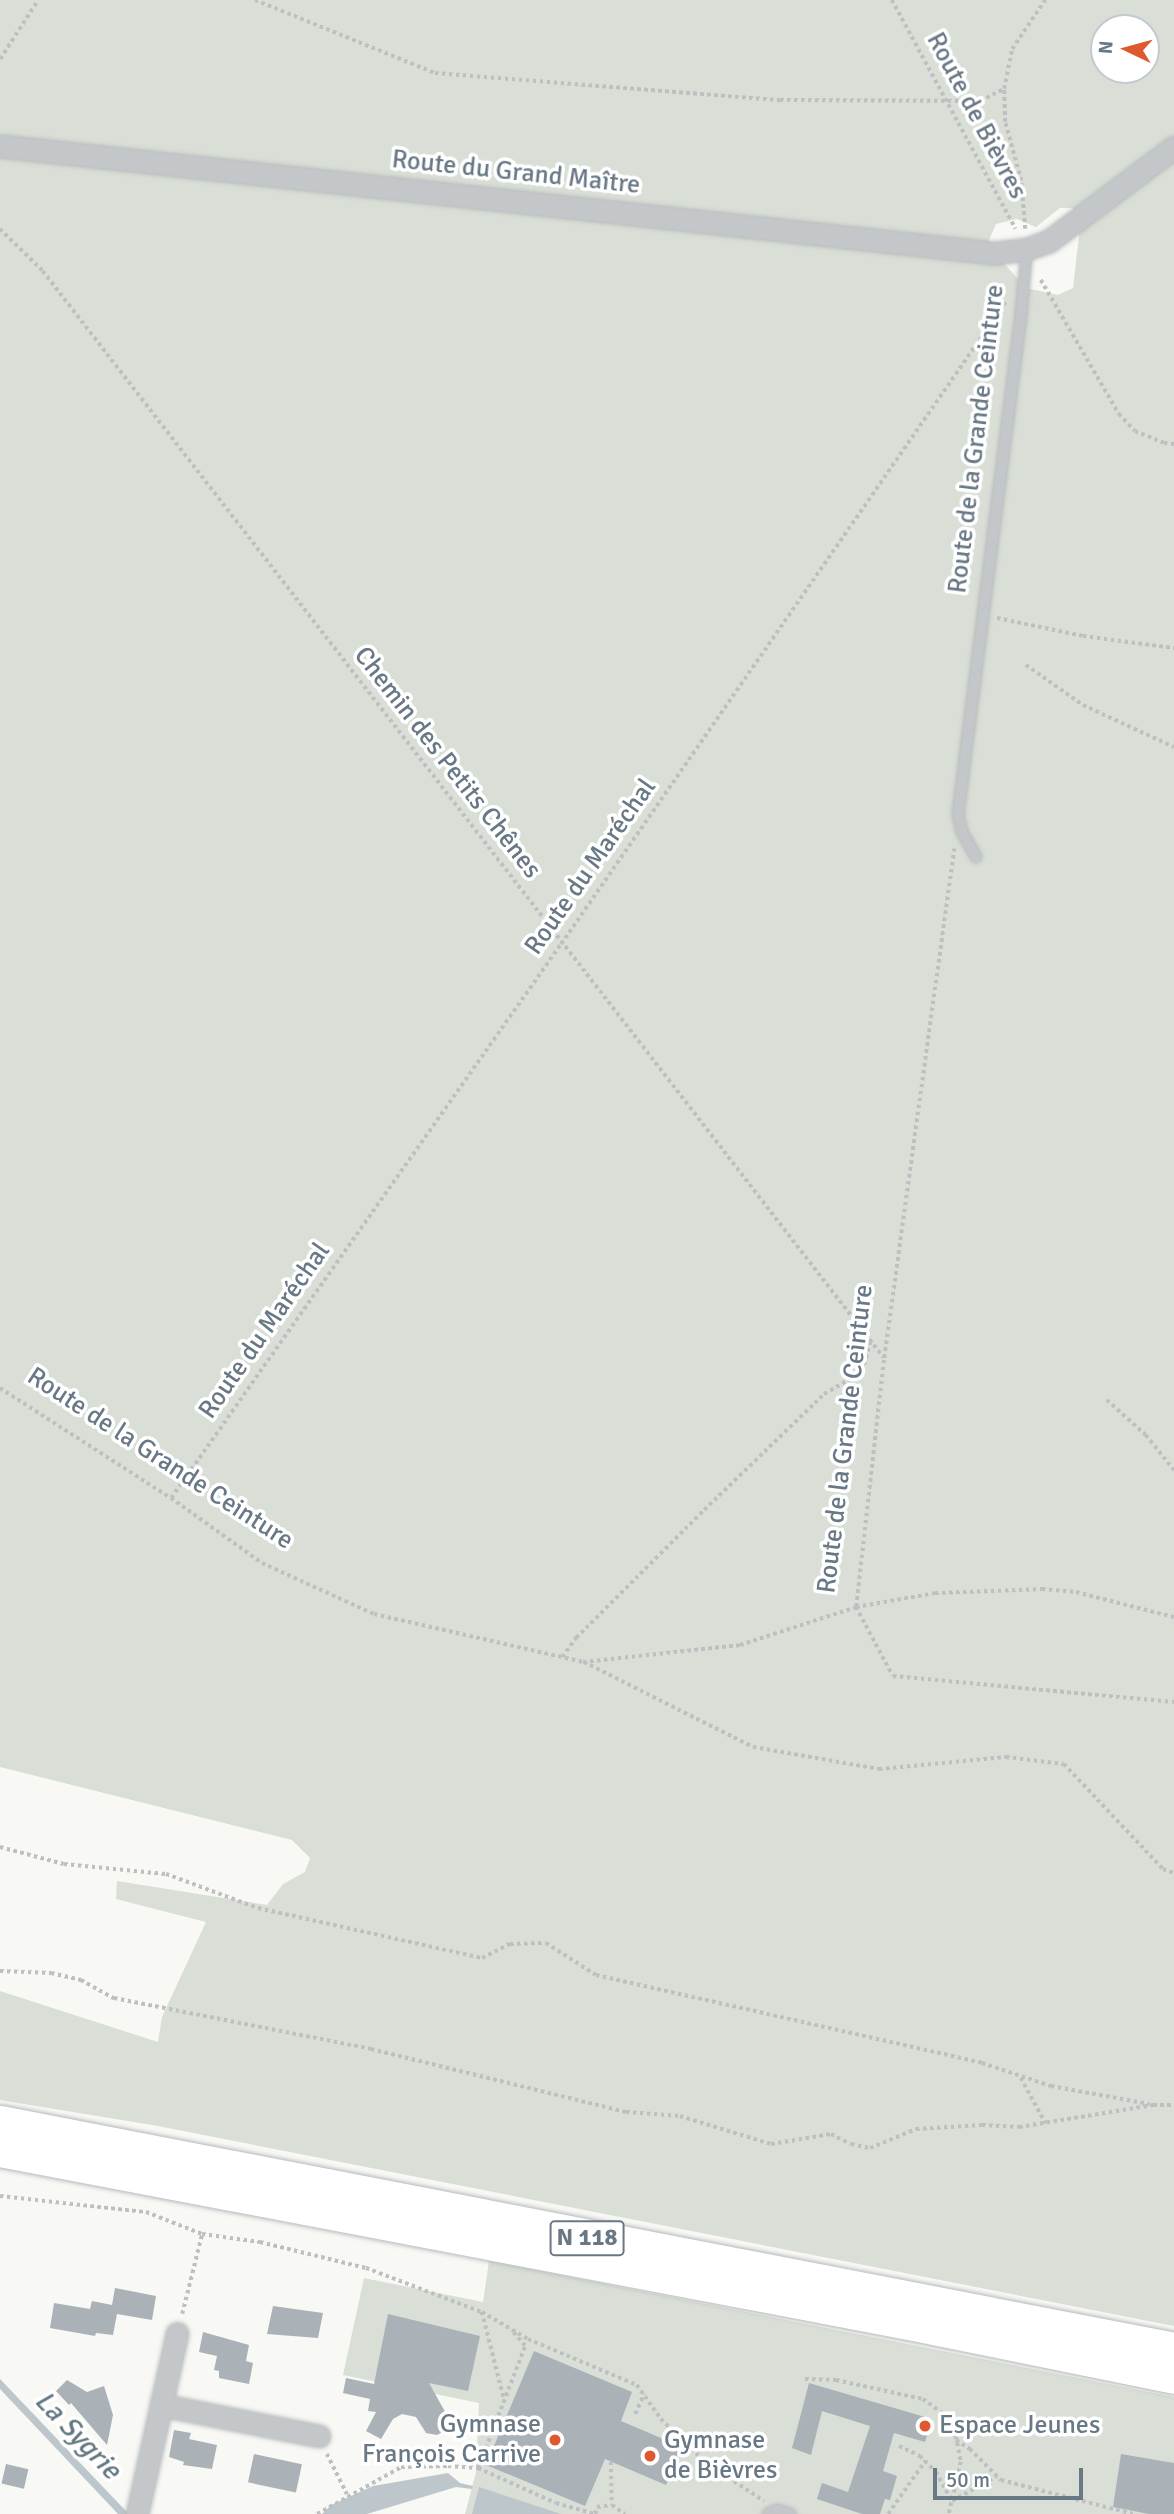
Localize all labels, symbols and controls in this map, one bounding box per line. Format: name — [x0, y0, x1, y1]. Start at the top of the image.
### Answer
north arrow — [1090, 14, 1160, 84]
street label: Route de Bièvres — [919, 27, 1033, 205]
text: N — [1094, 40, 1119, 55]
street label: Route du Grand Maître — [390, 144, 642, 202]
street label: Route de la Grande Ceinture — [943, 283, 1011, 595]
street label: Chemin des Petits Chênes — [347, 641, 547, 885]
street label: Route du Maréchal — [519, 773, 663, 961]
street label: Route du Maréchal — [193, 1237, 337, 1425]
street label: Route de la Grande Ceinture — [812, 1283, 880, 1595]
street label: Route de la Grande Ceinture — [21, 1361, 299, 1557]
road number: N 118 — [548, 2218, 626, 2258]
water label: La Sygrie — [28, 2384, 128, 2486]
place label: Gymnase François Carrive — [362, 2409, 541, 2470]
place label: Espace Jeunes — [939, 2410, 1100, 2442]
marker: Espace Jeunes — [917, 2418, 933, 2434]
place label: Gymnase de Bièvres — [664, 2425, 777, 2486]
marker: Gymnase François Carrive — [547, 2432, 563, 2448]
marker: Gymnase de Bièvres — [642, 2448, 658, 2464]
scale bar — [936, 2454, 1086, 2498]
text: 50 m — [946, 2467, 990, 2493]

